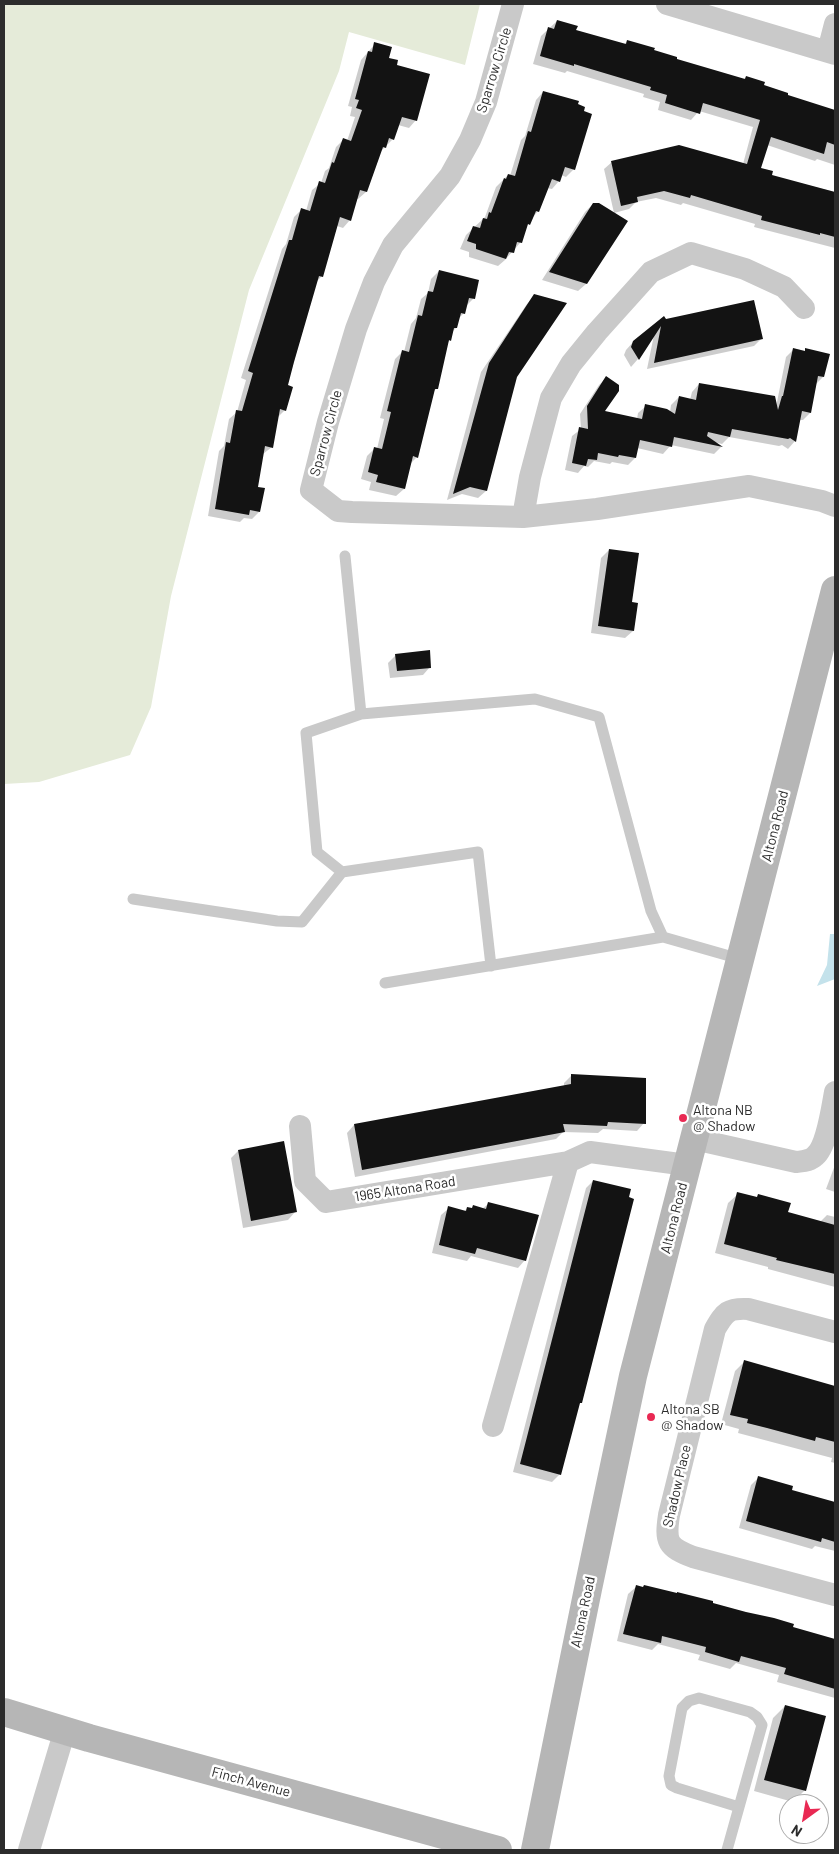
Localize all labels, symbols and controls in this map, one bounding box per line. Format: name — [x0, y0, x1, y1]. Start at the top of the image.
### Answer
street label: Sparrow Circle — [473, 25, 515, 115]
street label: Sparrow Circle — [306, 388, 346, 478]
street label: Altona Road — [758, 789, 792, 863]
place label: Altona NB @ Shadow — [693, 1102, 755, 1134]
marker: Altona NB @ Shadow — [677, 1112, 689, 1124]
street label: 1965 Altona Road — [353, 1173, 457, 1205]
street label: Altona Road — [657, 1181, 691, 1255]
place label: Altona SB @ Shadow — [661, 1401, 723, 1434]
marker: Altona SB @ Shadow — [645, 1411, 657, 1423]
street label: Shadow Place — [659, 1443, 695, 1529]
street label: Altona Road — [567, 1575, 599, 1649]
street label: Finch Avenue — [210, 1763, 292, 1801]
north arrow — [779, 1794, 829, 1844]
text: N — [788, 1822, 805, 1841]

